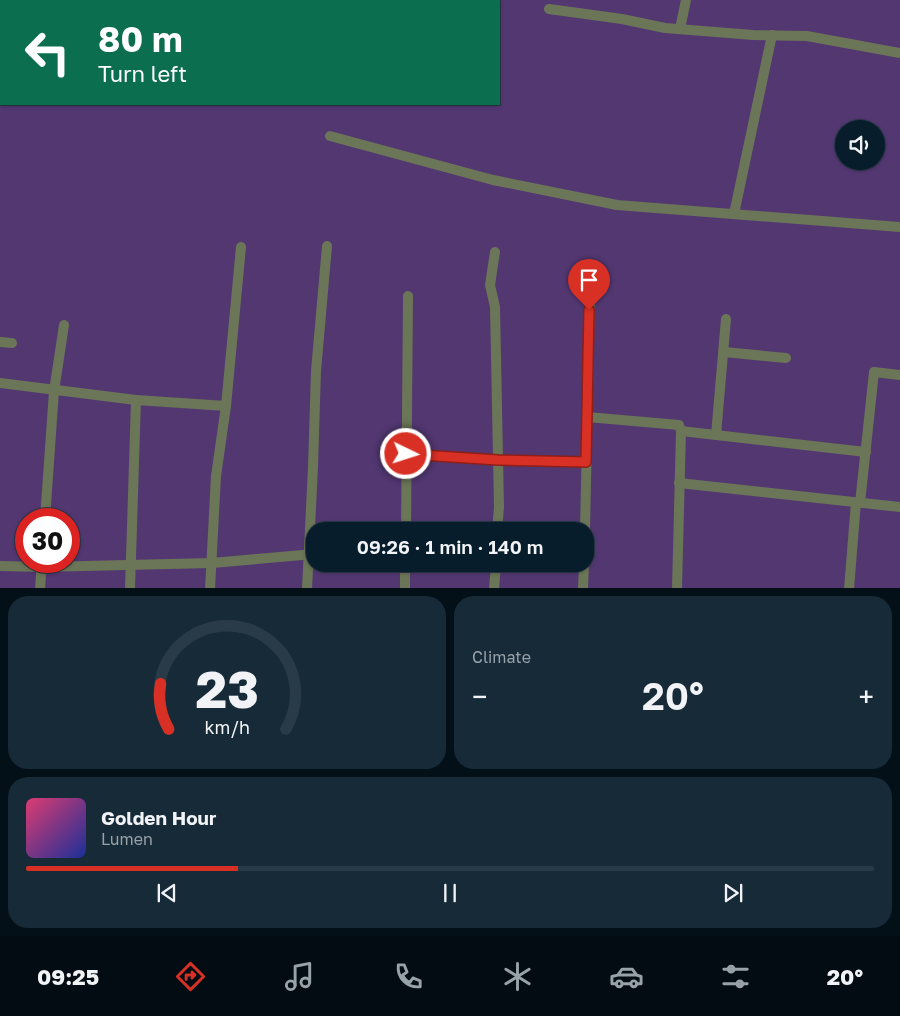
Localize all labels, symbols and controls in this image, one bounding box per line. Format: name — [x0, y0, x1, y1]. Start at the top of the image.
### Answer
text: 80 m — [98, 18, 183, 60]
icon: left — [15, 20, 80, 85]
text: Turn left — [98, 60, 187, 87]
map controls — [835, 120, 885, 170]
button: sound — [835, 120, 885, 170]
pin — [568, 259, 610, 310]
icon: arrive — [575, 266, 603, 294]
position arrow — [379, 427, 431, 479]
speed limit sign: 30 — [15, 508, 80, 573]
text: 09:26 · 1 min · 140 m — [357, 535, 543, 558]
text: Climate — [472, 647, 531, 667]
text: 23 — [195, 657, 259, 719]
text: 20° — [642, 673, 704, 718]
text: − — [472, 680, 487, 713]
text: + — [859, 680, 874, 713]
text: km/h — [204, 716, 250, 738]
text: Golden Hour — [101, 806, 216, 829]
text: Lumen — [101, 829, 153, 849]
icon: previous — [153, 879, 181, 907]
icon: pause — [436, 879, 464, 907]
icon: next — [719, 879, 747, 907]
icon: directions — [173, 959, 208, 994]
icon: music — [282, 959, 317, 994]
icon: phone — [391, 959, 426, 994]
icon: climate — [500, 959, 535, 994]
icon: car — [609, 959, 644, 994]
icon: filters — [718, 959, 753, 994]
text: 09:25 — [37, 963, 99, 990]
text: 20° — [827, 963, 863, 990]

